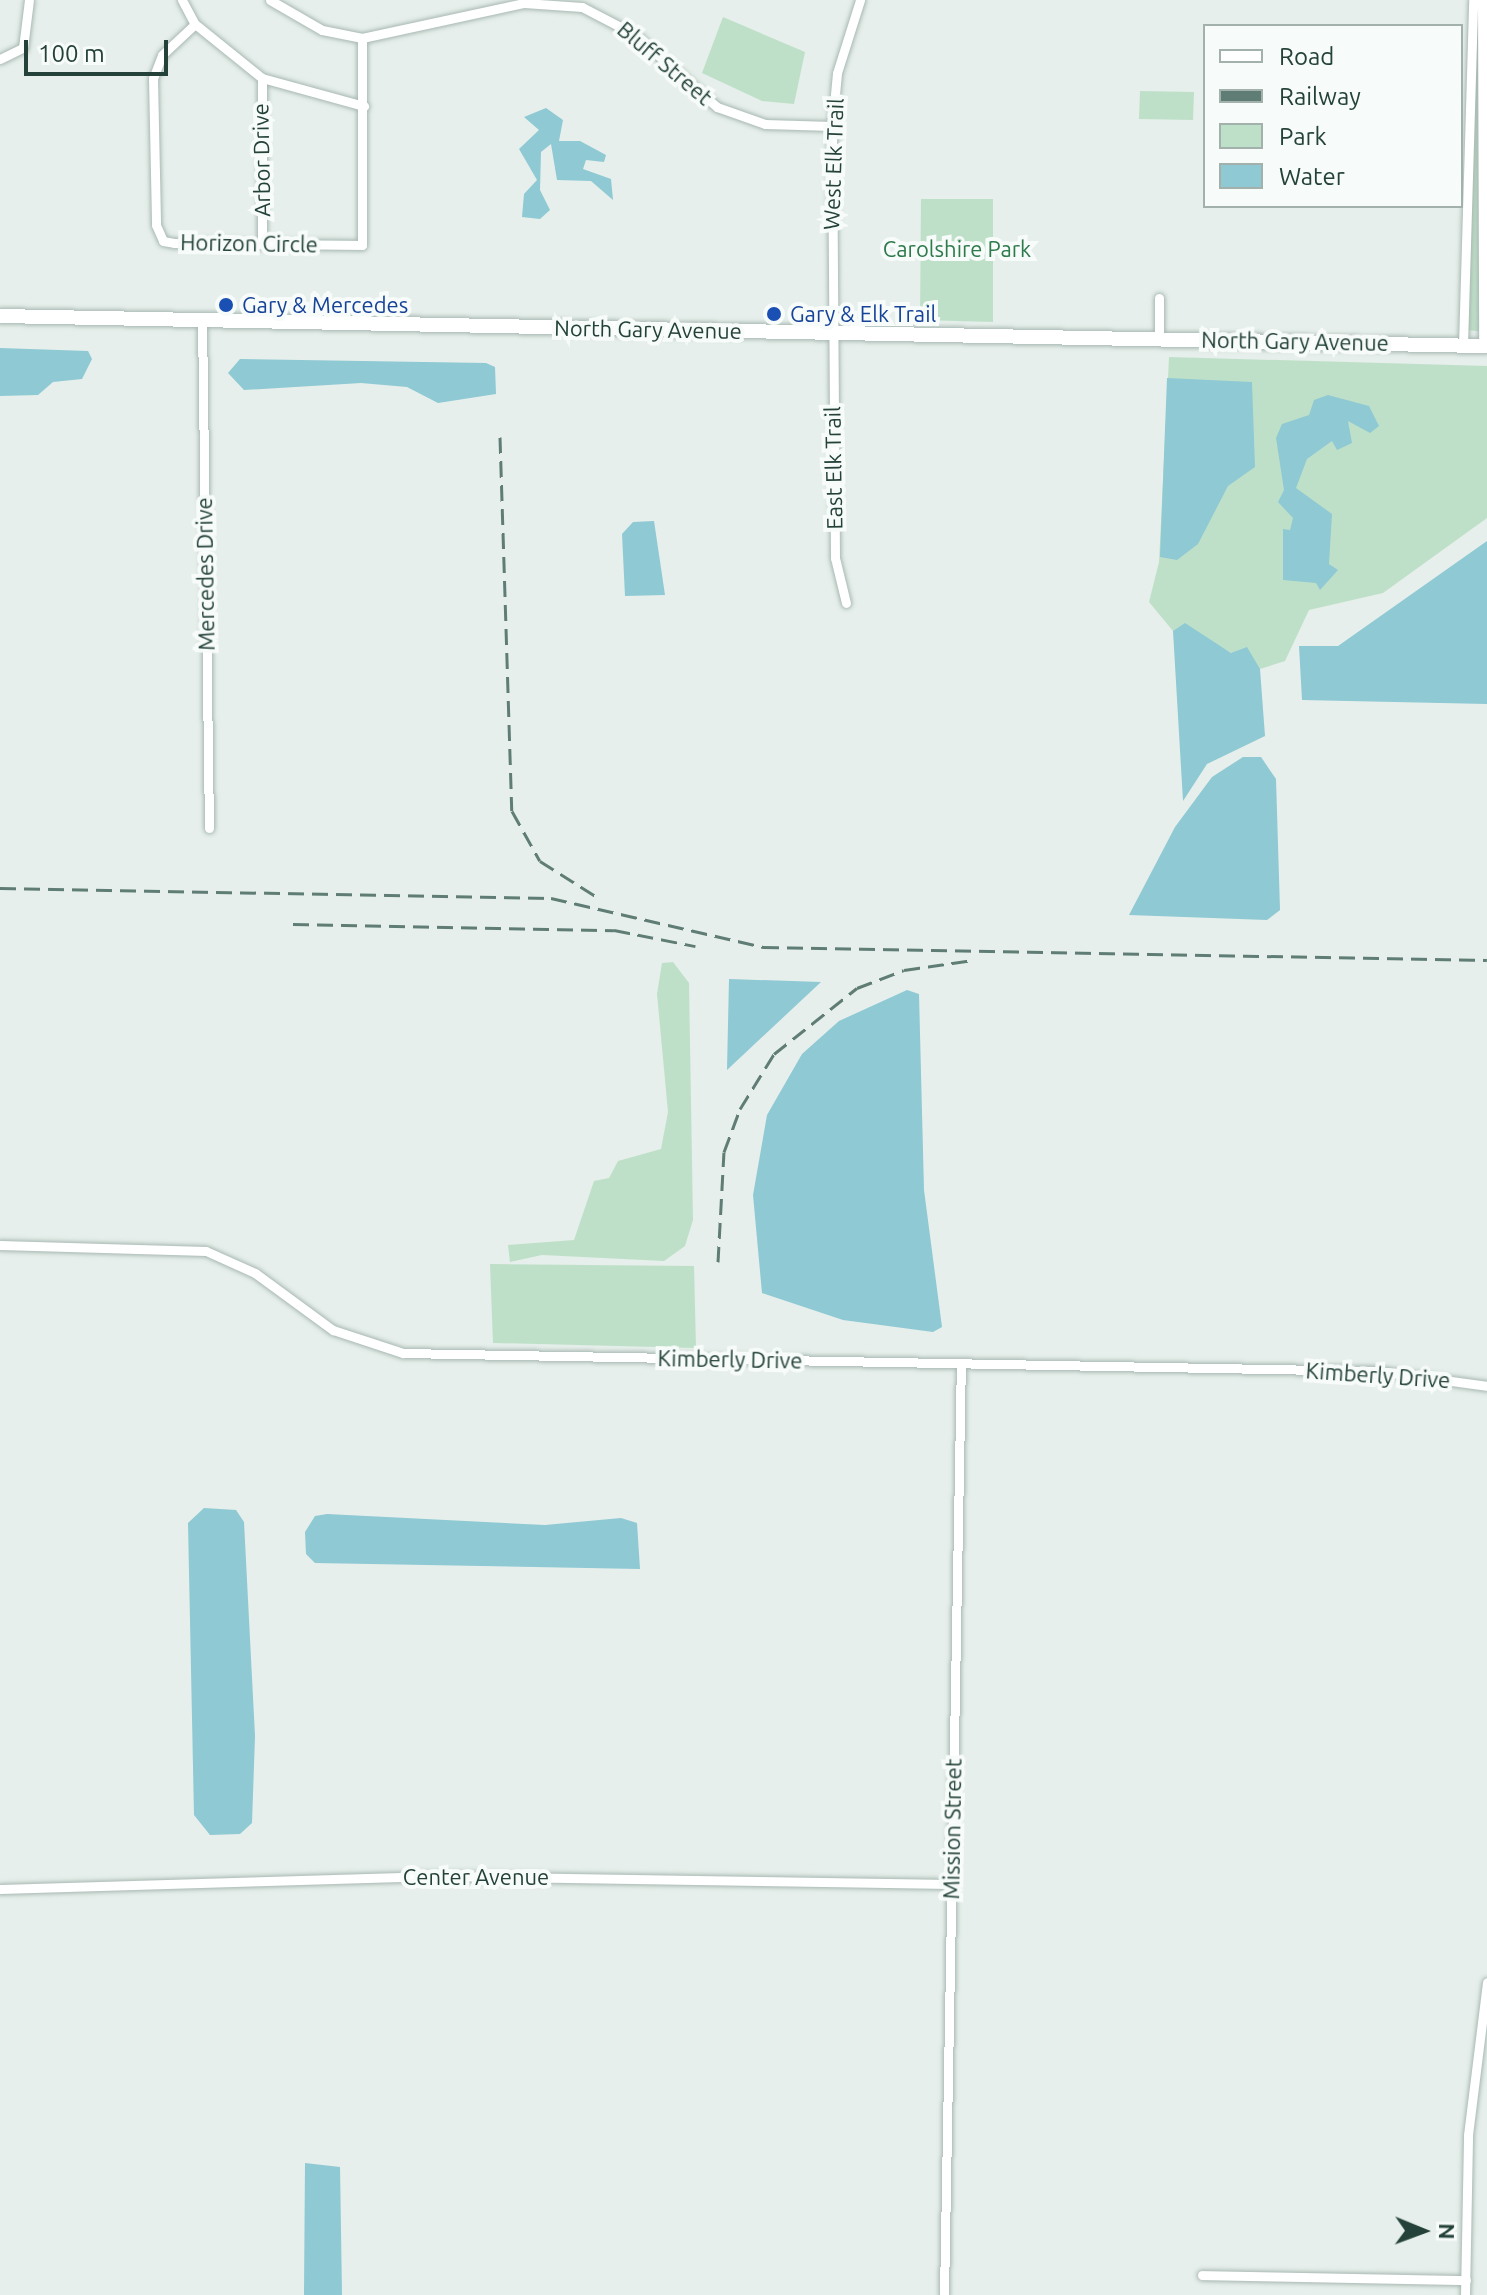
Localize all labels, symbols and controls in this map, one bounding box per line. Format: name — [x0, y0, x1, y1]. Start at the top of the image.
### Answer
street label: Bluff Street — [612, 16, 718, 110]
scale bar — [28, 24, 172, 74]
legend — [1203, 24, 1463, 208]
text: 100 m — [38, 40, 105, 67]
text: Road — [1279, 43, 1334, 70]
text: Railway — [1279, 83, 1361, 110]
street label: West Elk Trail — [818, 98, 848, 230]
street label: Arbor Drive — [247, 103, 275, 217]
text: Park — [1279, 123, 1327, 150]
text: Water — [1279, 163, 1345, 190]
street label: Horizon Circle — [180, 229, 318, 257]
park label: Carolshire Park — [883, 236, 1031, 262]
place label: Gary & Mercedes — [242, 292, 408, 318]
marker: Gary & Mercedes — [217, 296, 235, 314]
place label: Gary & Elk Trail — [790, 301, 936, 327]
marker: Gary & Elk Trail — [765, 305, 783, 323]
street label: North Gary Avenue — [554, 314, 742, 344]
street label: North Gary Avenue — [1201, 326, 1389, 356]
street label: East Elk Trail — [819, 406, 847, 530]
street label: Mercedes Drive — [190, 497, 220, 651]
street label: Kimberly Drive — [657, 1345, 803, 1373]
street label: Kimberly Drive — [1305, 1357, 1451, 1393]
street label: Mission Street — [938, 1758, 966, 1900]
street label: Center Avenue — [403, 1864, 549, 1890]
north arrow — [1383, 2191, 1463, 2271]
text: N — [1435, 2223, 1460, 2240]

